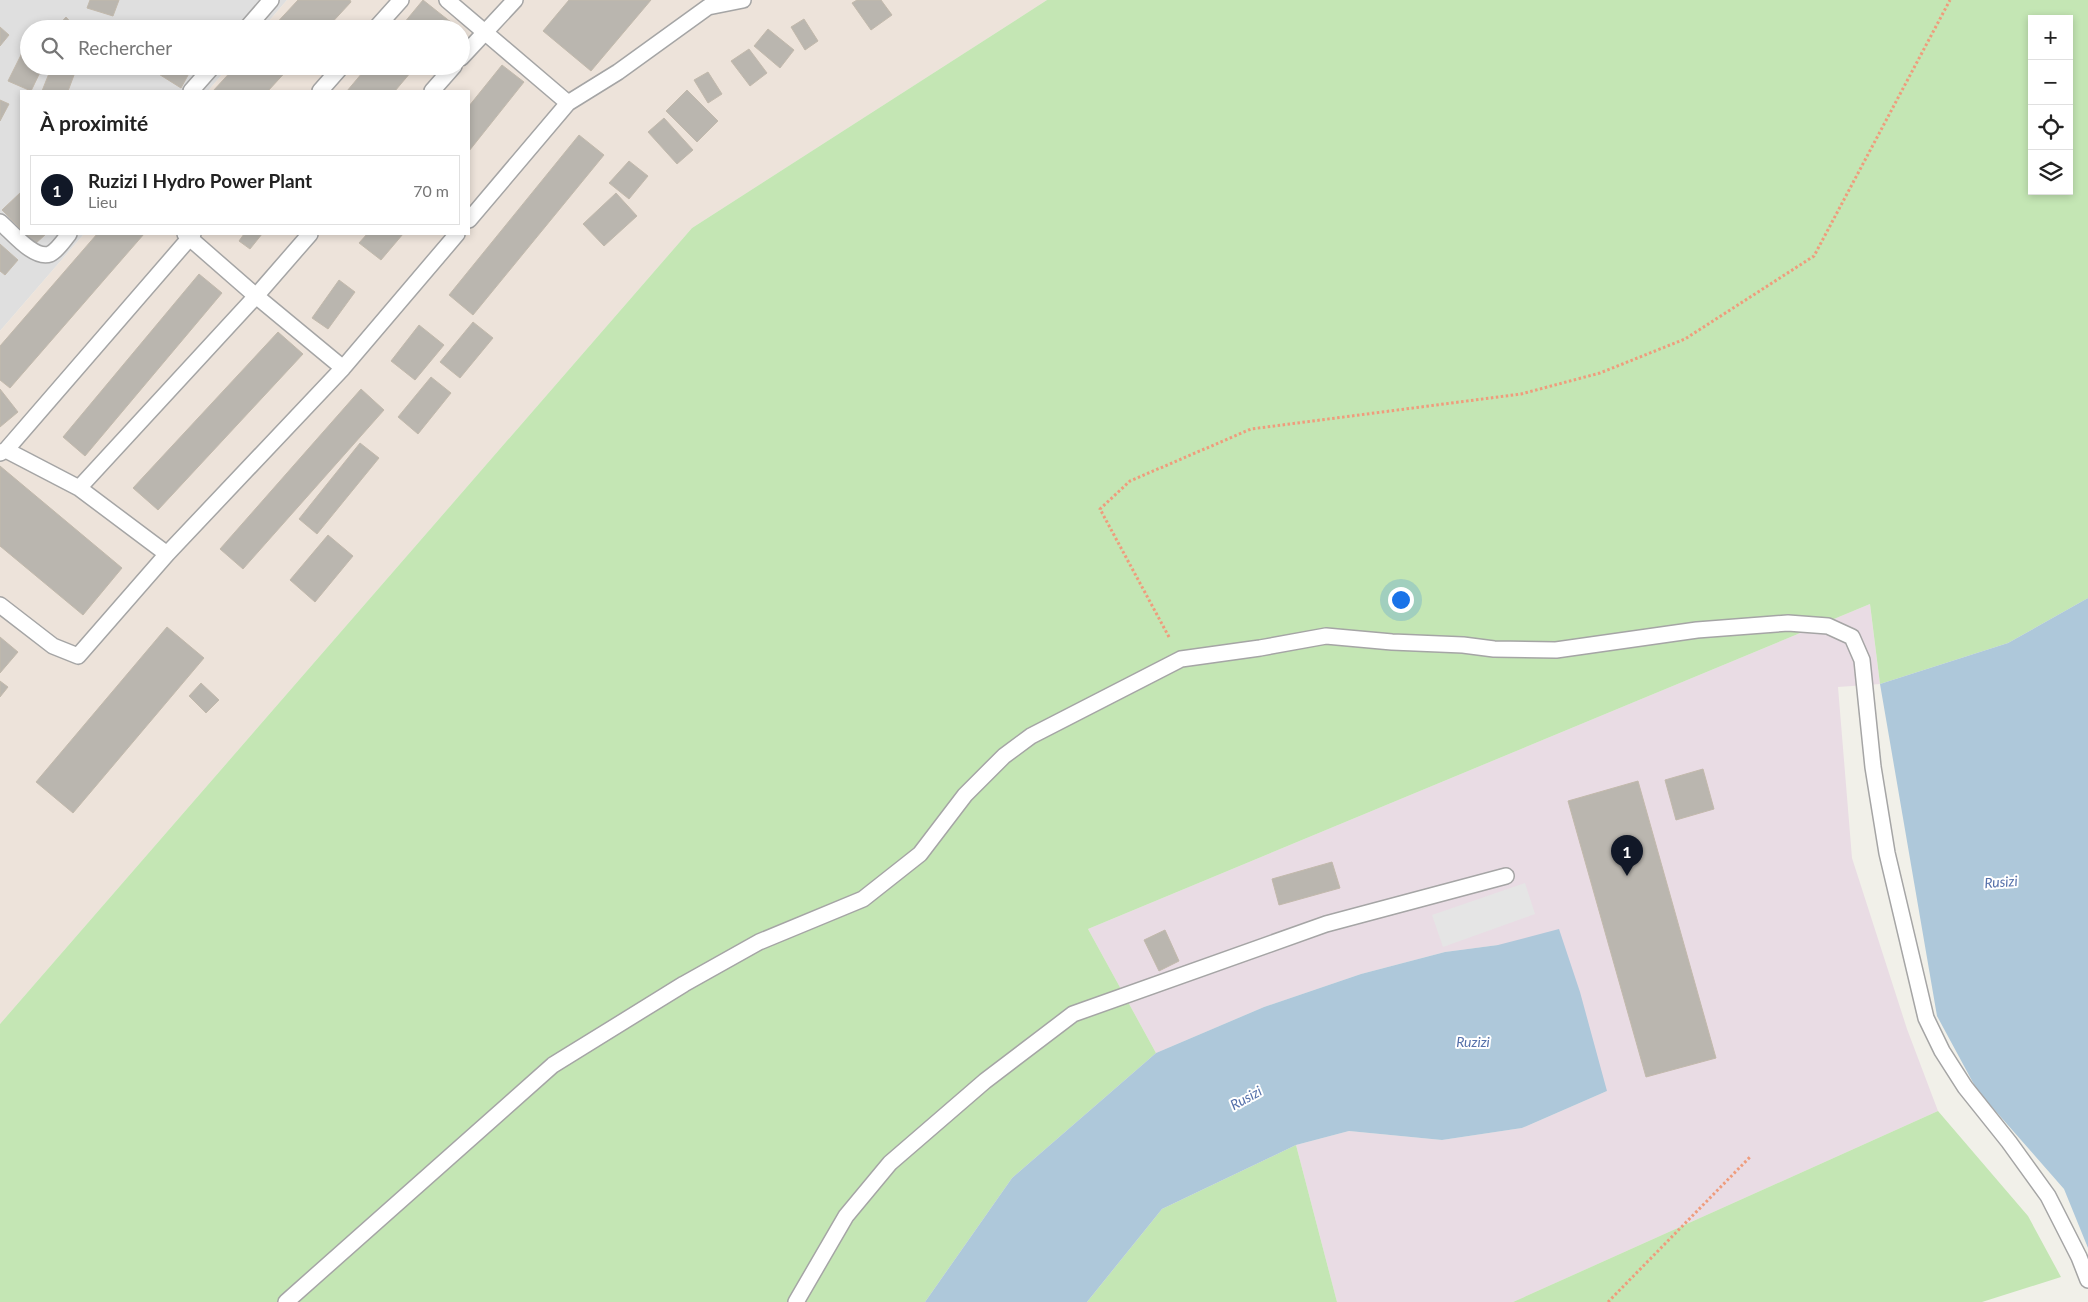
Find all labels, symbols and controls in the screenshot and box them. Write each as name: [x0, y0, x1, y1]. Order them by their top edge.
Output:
map controls: [2028, 15, 2073, 195]
button: +: [2028, 15, 2073, 60]
search box: [20, 20, 470, 75]
icon: search: [38, 34, 66, 62]
text: Rechercher: [78, 36, 172, 59]
button: −: [2028, 60, 2073, 105]
button: locate: [2028, 105, 2073, 150]
text: À proximité: [40, 110, 148, 135]
button: layers: [2028, 150, 2073, 195]
text: Ruzizi I Hydro Power Plant: [88, 169, 312, 192]
text: 1: [52, 181, 62, 200]
text: 70 m: [413, 181, 449, 200]
text: Lieu: [88, 192, 117, 211]
your location: [1388, 587, 1414, 613]
pin: 1: [1611, 835, 1643, 876]
water label: Rusizi: [1984, 872, 2019, 891]
water label: Ruzizi: [1456, 1033, 1491, 1050]
water label: Rusizi: [1227, 1082, 1265, 1113]

